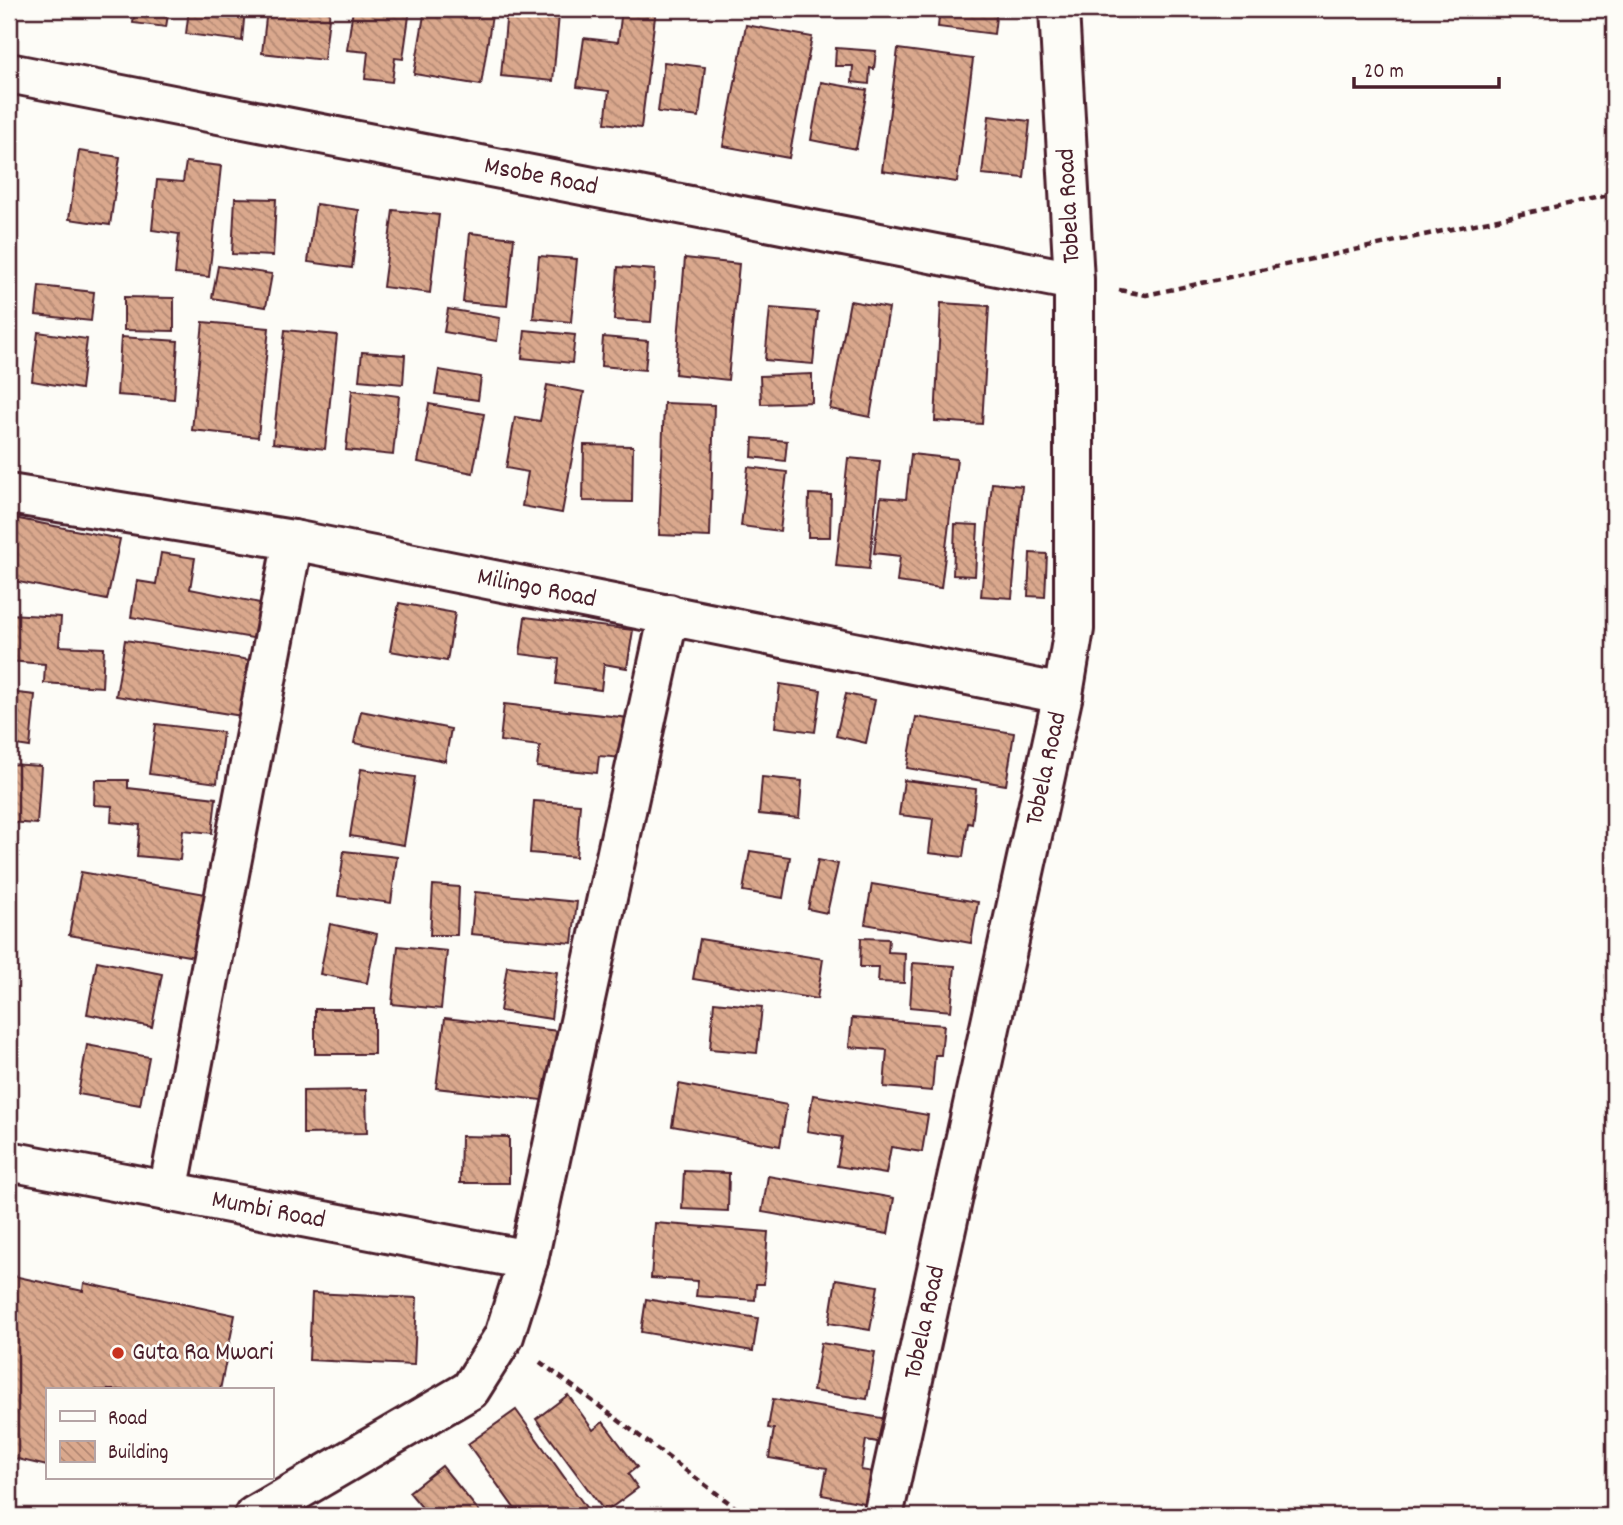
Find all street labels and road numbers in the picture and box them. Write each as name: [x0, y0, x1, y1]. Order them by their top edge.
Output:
street label: Tobela Road: [1049, 147, 1091, 265]
street label: Msobe Road: [481, 148, 601, 206]
street label: Milingo Road: [474, 559, 599, 619]
street label: Tobela Road: [1016, 708, 1077, 829]
street label: Mumbi Road: [208, 1182, 328, 1239]
street label: Tobela Road: [895, 1262, 956, 1383]

